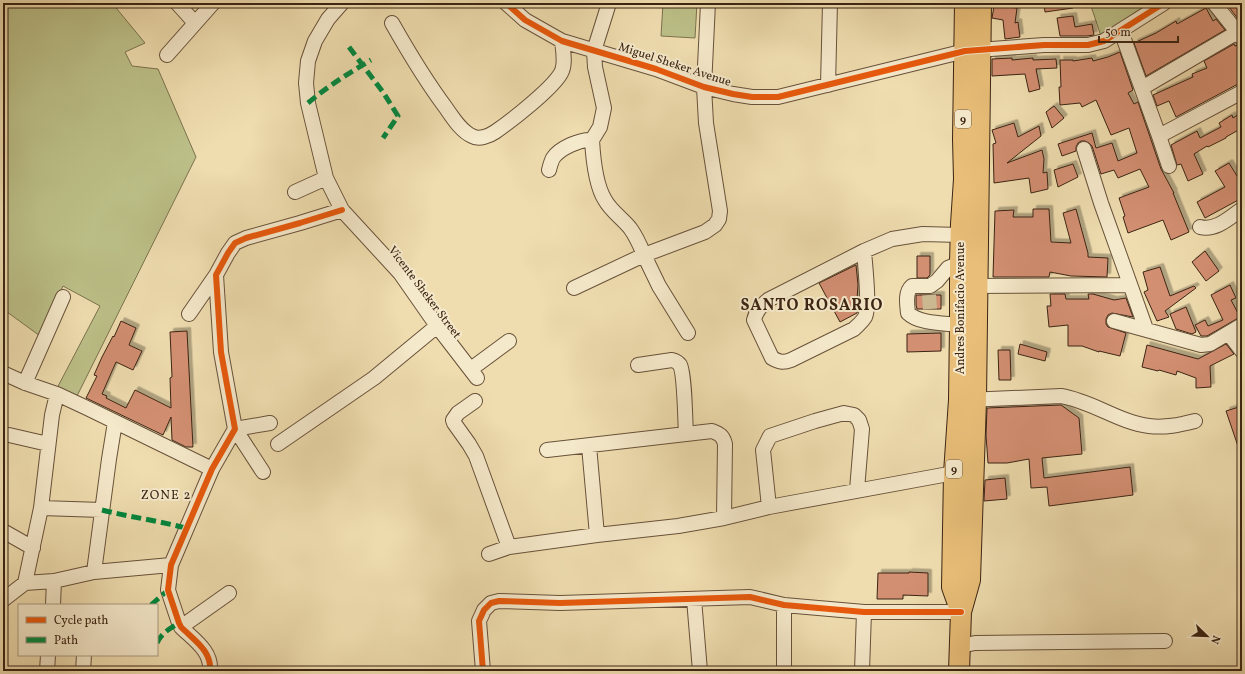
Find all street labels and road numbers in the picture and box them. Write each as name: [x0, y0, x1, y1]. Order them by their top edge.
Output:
street label: Miguel Sheker Avenue: [616, 39, 733, 91]
road number: 9: [955, 110, 971, 128]
street label: Andres Bonifacio Avenue: [953, 242, 969, 374]
street label: Vicente Sheker Street: [384, 243, 464, 342]
road number: 9: [946, 460, 962, 478]

